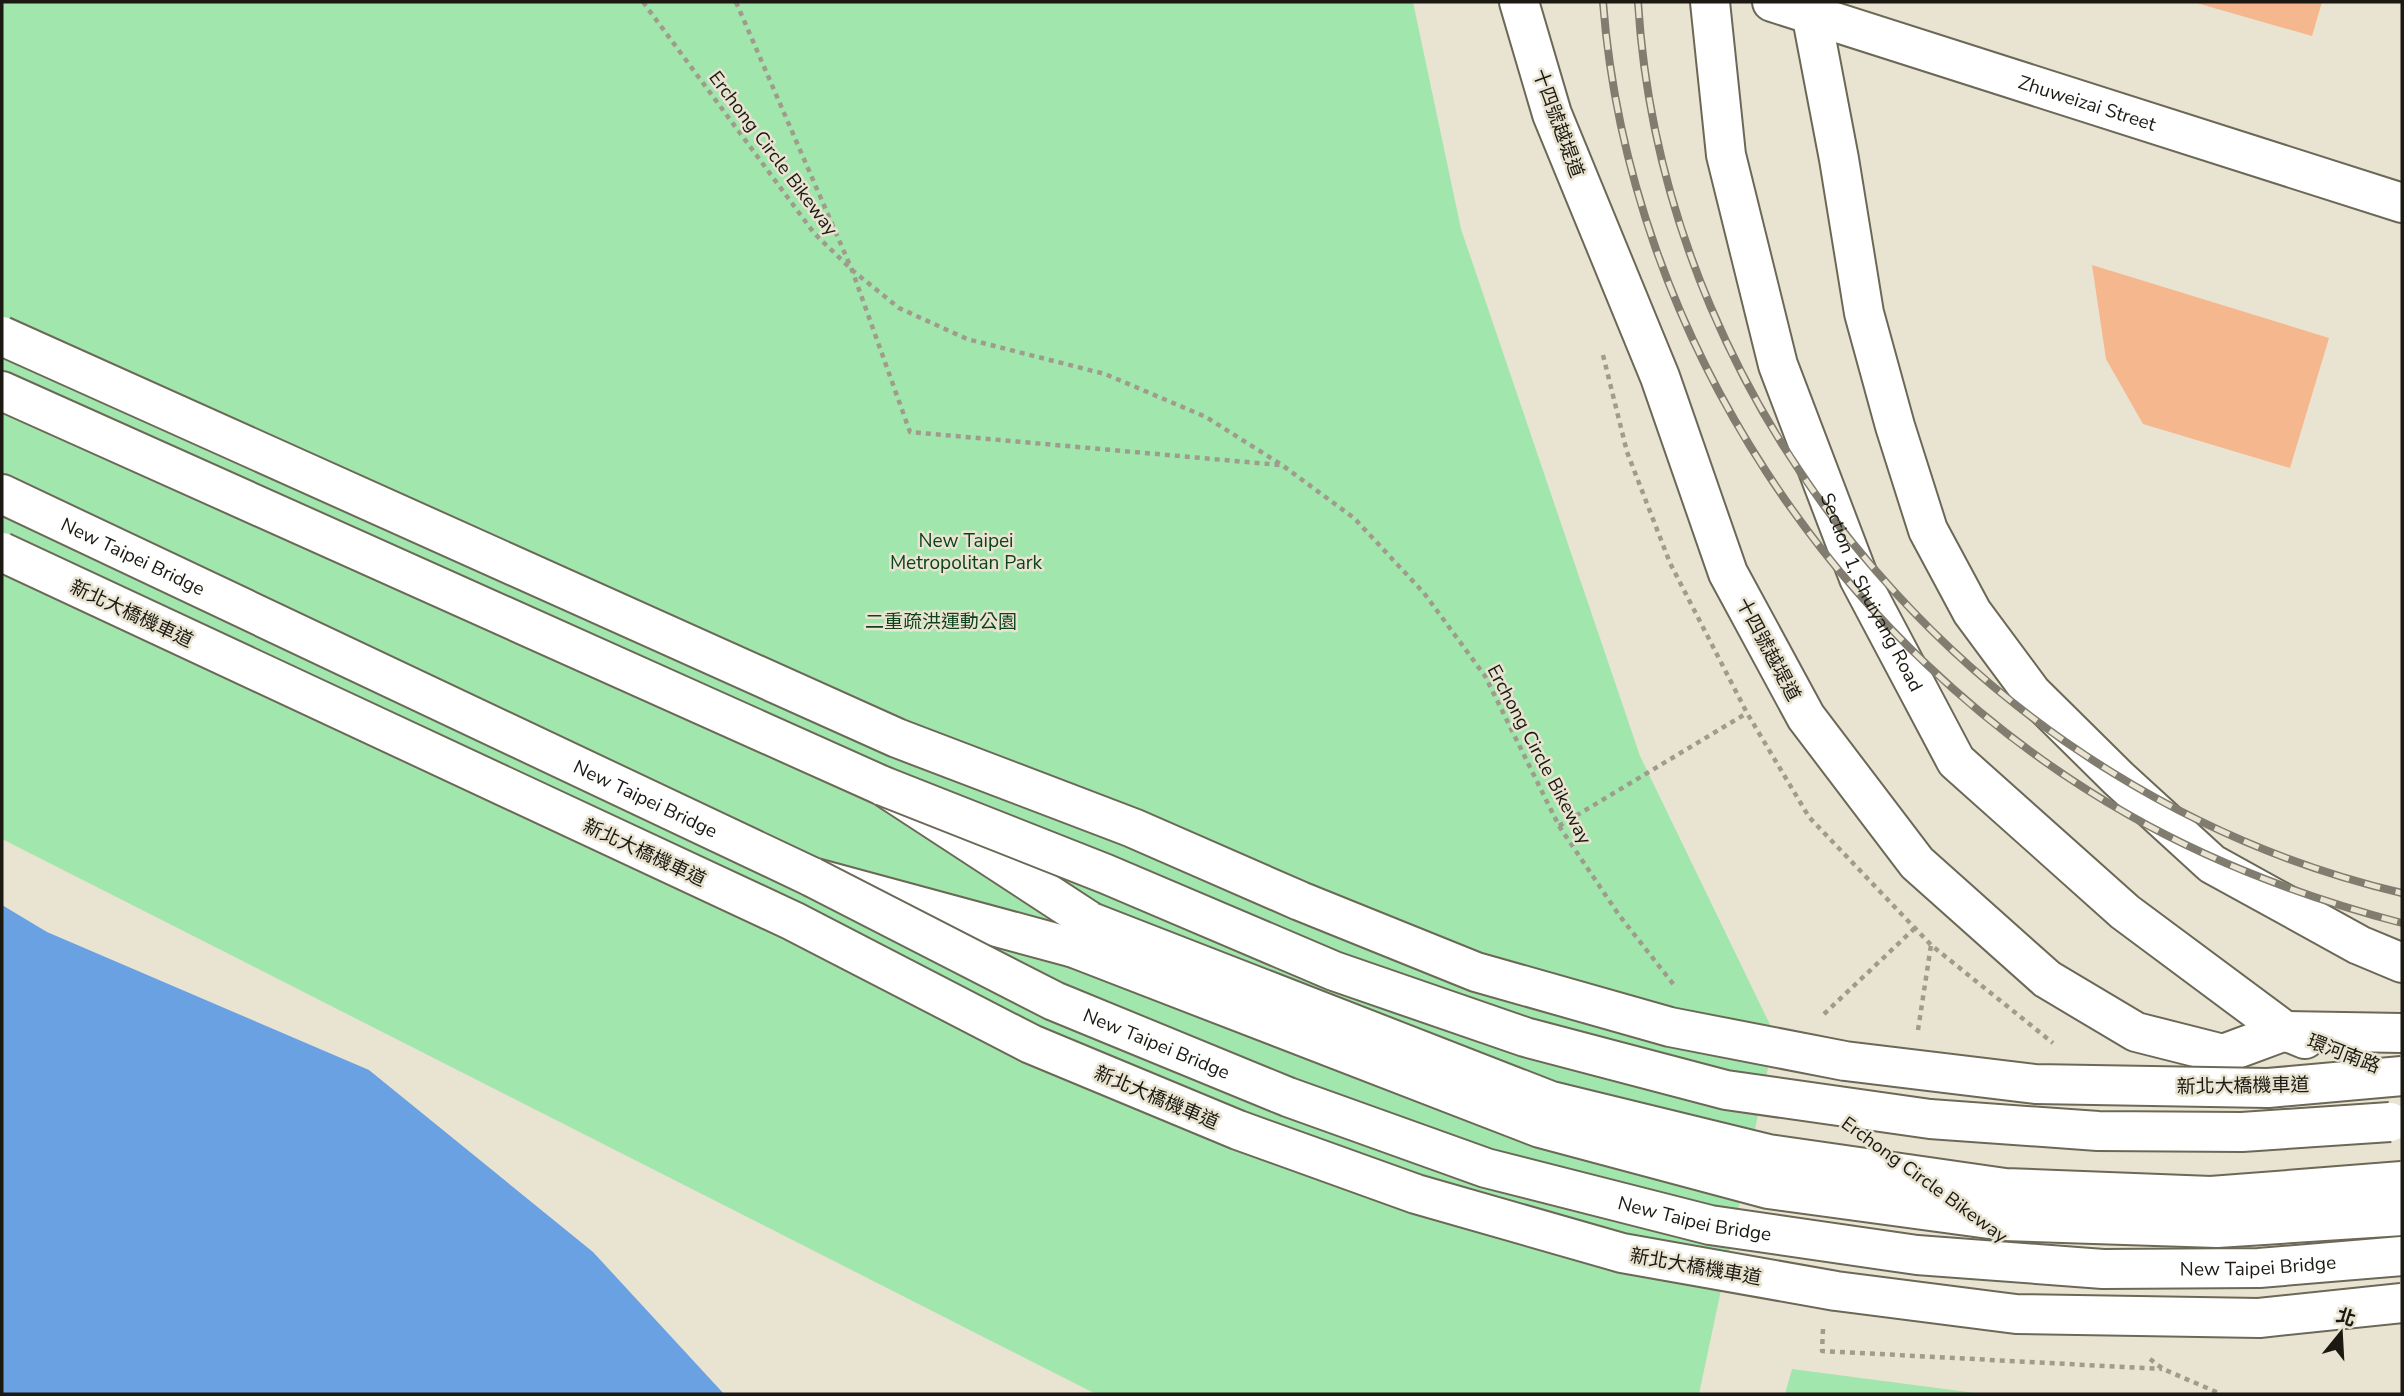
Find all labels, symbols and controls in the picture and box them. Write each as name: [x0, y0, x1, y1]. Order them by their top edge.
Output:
street label: 十四號越堤道: [1526, 65, 1590, 181]
street label: Erchong Circle Bikeway: [703, 66, 844, 241]
street label: Zhuweizai Street: [2015, 69, 2159, 138]
street label: Section 1, Shuiyang Road: [1814, 489, 1929, 696]
street label: New Taipei Bridge: [56, 512, 209, 602]
park label: New Taipei Metropolitan Park: [890, 528, 1043, 576]
street label: 新北大橋機車道: [66, 574, 197, 654]
street label: 十四號越堤道: [1730, 593, 1806, 706]
park label: 二重疏洪運動公園: [865, 609, 1017, 635]
street label: Erchong Circle Bikeway: [1481, 660, 1598, 849]
street label: New Taipei Bridge: [569, 754, 721, 844]
street label: 新北大橋機車道: [579, 813, 710, 893]
street label: New Taipei Bridge: [1079, 1002, 1234, 1086]
street label: 環河南路: [2303, 1028, 2384, 1080]
street label: 新北大橋機車道: [1090, 1060, 1223, 1136]
street label: 新北大橋機車道: [2176, 1072, 2310, 1100]
street label: Erchong Circle Bikeway: [1836, 1111, 2013, 1249]
street label: New Taipei Bridge: [1615, 1190, 1773, 1248]
street label: 新北大橋機車道: [1628, 1243, 1764, 1291]
street label: New Taipei Bridge: [2180, 1250, 2337, 1283]
north arrow: [2306, 1298, 2376, 1368]
text: 北: [2333, 1302, 2359, 1333]

